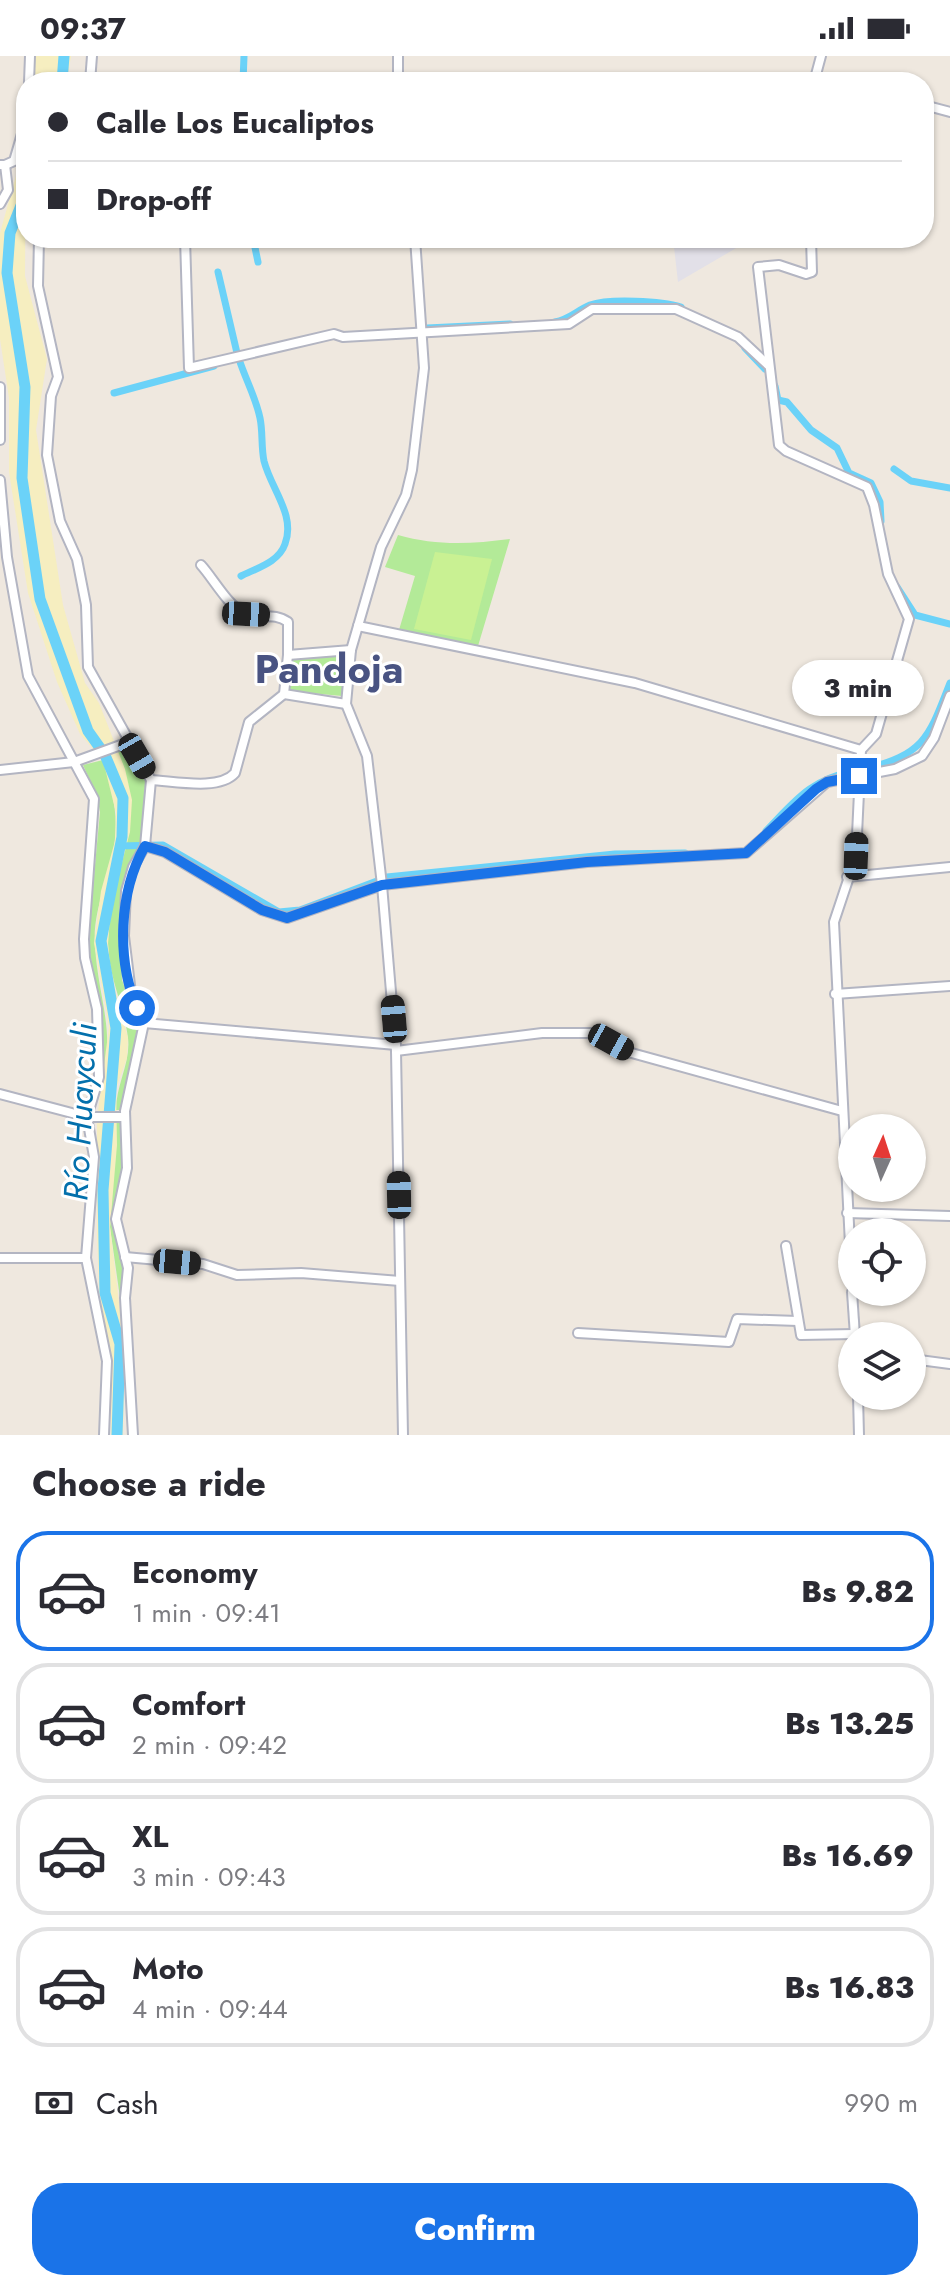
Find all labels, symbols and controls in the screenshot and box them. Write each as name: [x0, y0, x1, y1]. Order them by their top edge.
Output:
text: 09:37: [40, 7, 126, 50]
text: Calle Los Eucaliptos: [96, 101, 374, 144]
text: Drop-off: [96, 178, 211, 221]
car: [221, 601, 271, 627]
district label: Pandoja: [255, 640, 404, 698]
callout: 3 min: [793, 660, 925, 716]
text: 3 min: [824, 669, 892, 707]
car: [115, 729, 159, 783]
route end: [841, 758, 877, 794]
car: [843, 832, 869, 880]
route start: [119, 990, 155, 1026]
car: [380, 994, 408, 1044]
water label: Río Huayculi: [51, 1020, 110, 1202]
car: [584, 1020, 638, 1064]
north arrow: [838, 1114, 926, 1202]
map controls: [838, 1114, 926, 1410]
car: [387, 1171, 411, 1219]
button: locate: [838, 1218, 926, 1306]
car: [152, 1248, 202, 1276]
button: layers: [838, 1322, 926, 1410]
text: Choose a ride: [32, 1457, 266, 1509]
text: Economy: [132, 1551, 258, 1594]
icon: car: [36, 1555, 108, 1627]
text: Bs 9.82: [801, 1570, 914, 1613]
text: 1 min · 09:41: [132, 1594, 281, 1632]
text: Comfort: [132, 1683, 245, 1726]
icon: car: [36, 1687, 108, 1759]
text: Bs 13.25: [785, 1702, 914, 1745]
text: 2 min · 09:42: [132, 1726, 287, 1764]
text: XL: [132, 1815, 168, 1858]
icon: car: [36, 1819, 108, 1891]
text: Bs 16.69: [782, 1834, 914, 1877]
text: 3 min · 09:43: [132, 1858, 286, 1896]
text: Moto: [132, 1947, 204, 1990]
icon: car: [36, 1951, 108, 2023]
text: Bs 16.83: [785, 1966, 914, 2009]
text: 4 min · 09:44: [132, 1990, 288, 2028]
icon: cash: [32, 2081, 76, 2125]
text: Cash: [96, 2082, 159, 2125]
text: 990 m: [844, 2084, 918, 2122]
button: Confirm: [32, 2183, 918, 2275]

